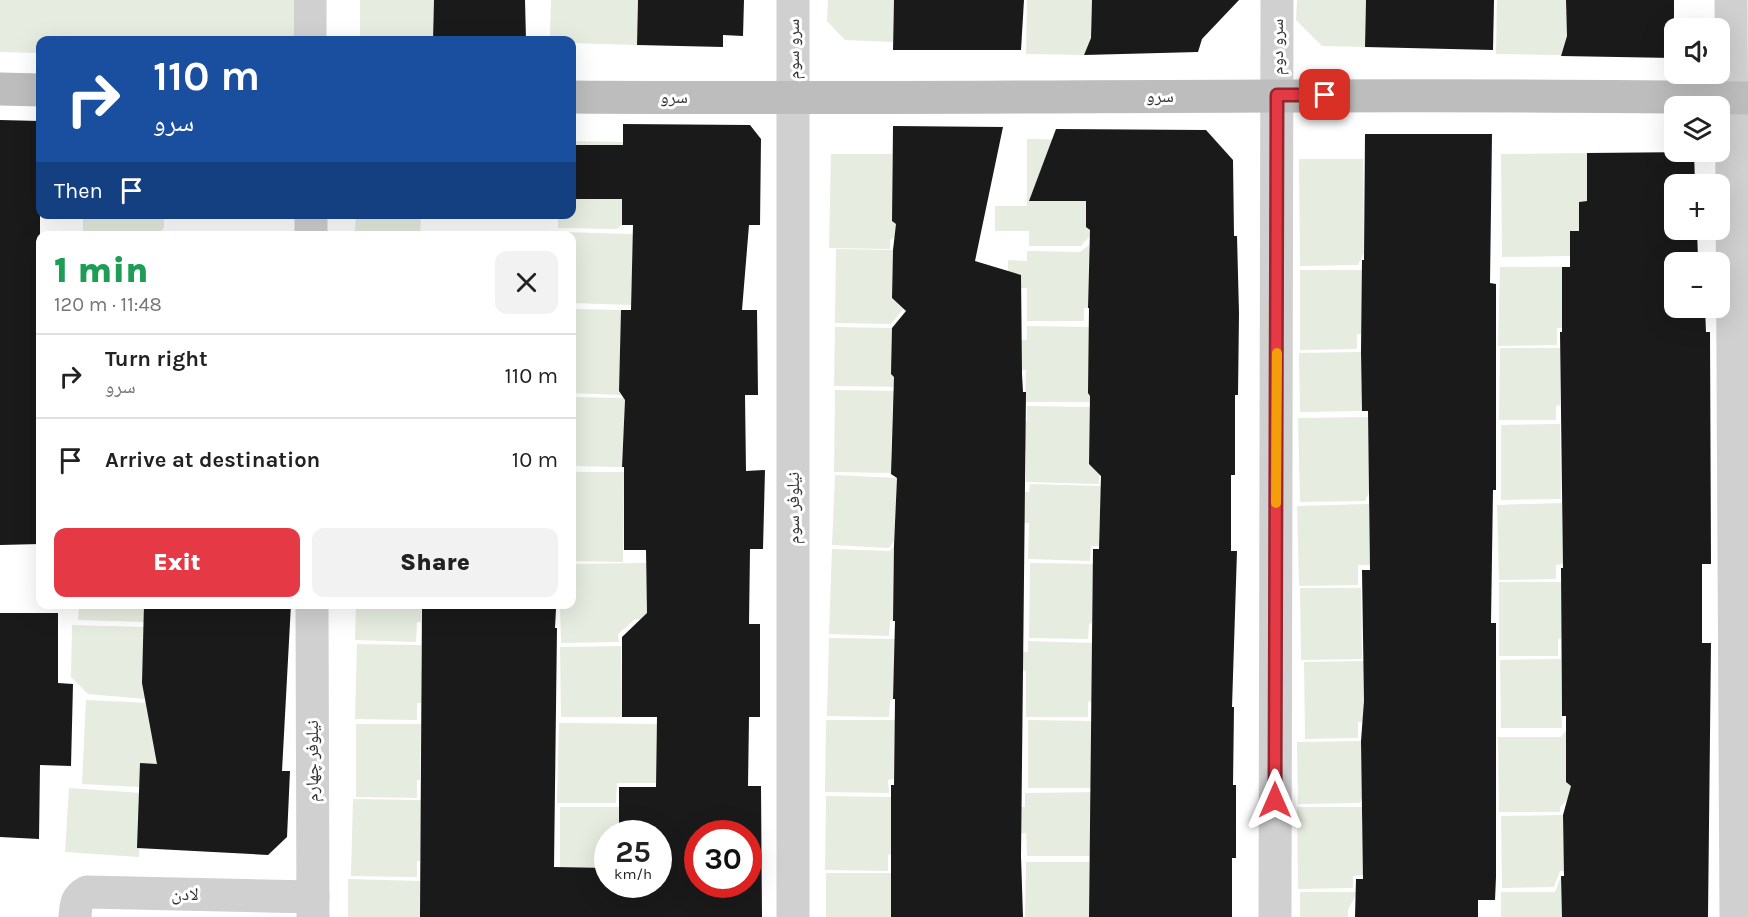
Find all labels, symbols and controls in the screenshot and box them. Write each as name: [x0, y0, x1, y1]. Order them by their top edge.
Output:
map controls: [1664, 18, 1730, 318]
button: sound: [1664, 18, 1730, 84]
street label: سرو سوم: [782, 19, 805, 79]
street label: سرو دوم: [1266, 19, 1289, 75]
text: 110 m: [153, 51, 260, 101]
icon: right: [54, 60, 132, 138]
pin: [1299, 69, 1350, 120]
icon: arrive: [1308, 78, 1341, 111]
street label: سرو: [1146, 85, 1174, 107]
street label: سرو: [660, 86, 688, 108]
button: layers: [1664, 96, 1730, 162]
text: سرو: [153, 106, 194, 138]
icon: arrive: [115, 174, 148, 207]
button: +: [1664, 174, 1730, 240]
text: Then: [54, 178, 103, 204]
text: 1 min: [54, 249, 148, 291]
button: close: [495, 251, 558, 314]
button: −: [1664, 252, 1730, 318]
text: 120 m · 11:48: [54, 293, 162, 316]
text: Turn right: [105, 346, 208, 372]
icon: right: [54, 360, 87, 393]
text: 110 m: [505, 363, 558, 389]
text: سرو: [105, 375, 136, 398]
icon: arrive: [54, 444, 87, 477]
text: Arrive at destination: [105, 447, 320, 473]
text: 10 m: [512, 447, 558, 473]
street label: نیلوفر سوم: [782, 472, 805, 544]
button: Exit: [54, 528, 300, 597]
button: Share: [312, 528, 558, 597]
street label: نیلوفر چهارم: [301, 720, 324, 802]
position arrow: [1243, 768, 1307, 832]
speed limit sign: 30: [684, 820, 762, 898]
text: 25: [615, 834, 651, 870]
text: km/h: [614, 865, 652, 883]
street label: لادن: [171, 883, 199, 905]

